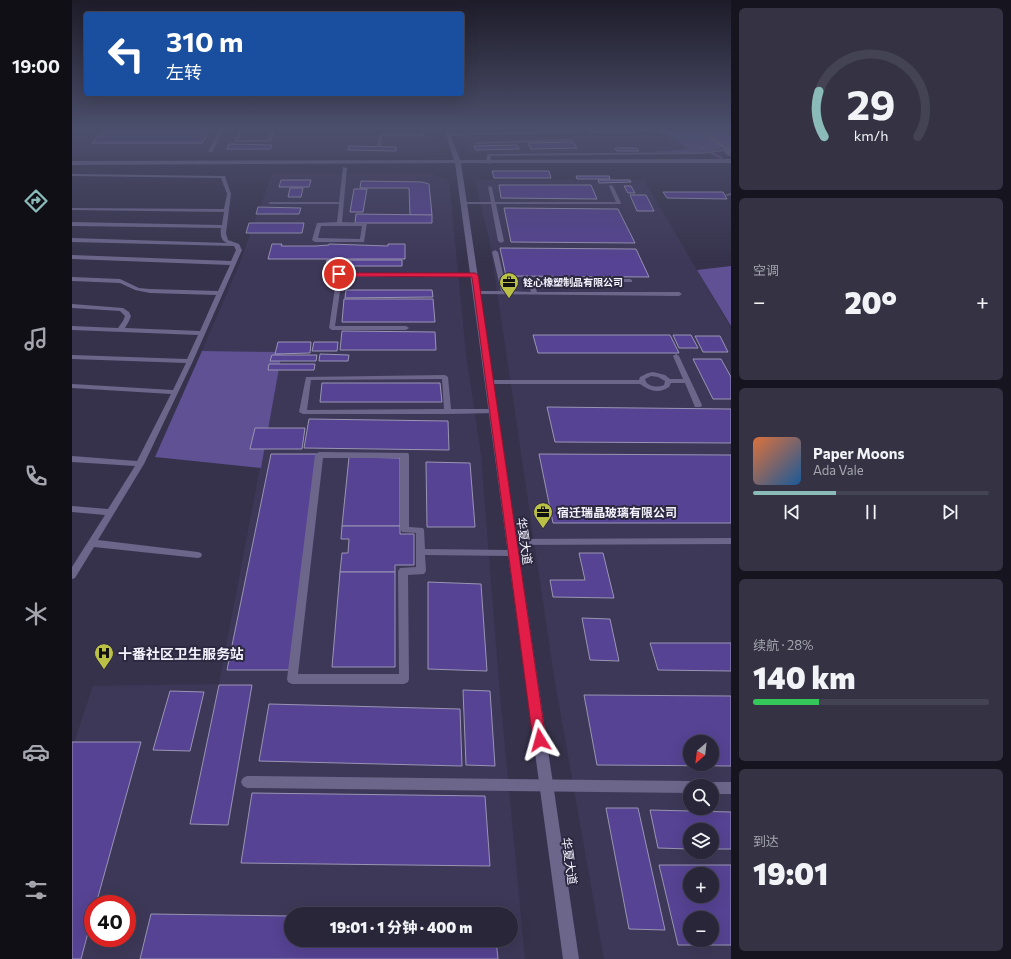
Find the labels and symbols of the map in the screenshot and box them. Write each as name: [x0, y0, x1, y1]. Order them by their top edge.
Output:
pin: [322, 257, 356, 291]
office icon: 铨心橡塑制品有限公司: [498, 271, 520, 299]
place label: 铨心橡塑制品有限公司: [523, 276, 623, 288]
office icon: 宿迁瑞晶玻璃有限公司: [532, 501, 554, 529]
place label: 宿迁瑞晶玻璃有限公司: [557, 505, 677, 519]
street label: 华夏大道: [515, 516, 535, 566]
hospital icon: 十番社区卫生服务站: [93, 642, 115, 670]
place label: 十番社区卫生服务站: [118, 645, 244, 662]
position arrow: [519, 719, 561, 761]
north arrow: [683, 735, 719, 771]
street label: 华夏大道: [560, 836, 580, 886]
speed limit sign: 40: [84, 895, 136, 947]

